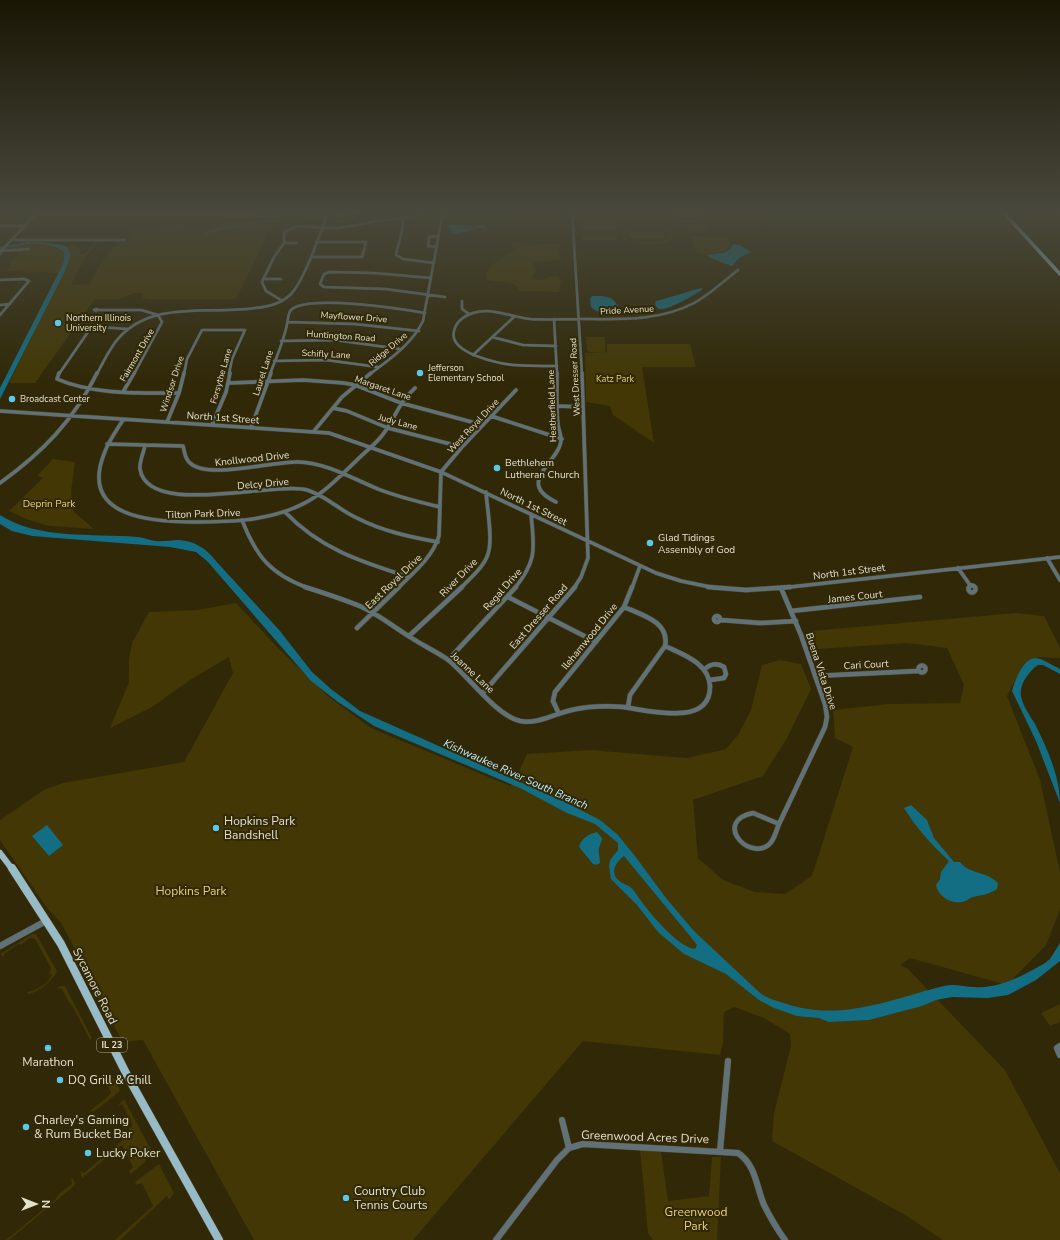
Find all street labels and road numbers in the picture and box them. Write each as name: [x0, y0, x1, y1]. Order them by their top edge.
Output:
street label: Pride Avenue: [600, 303, 654, 317]
street label: Mayflower Drive: [320, 309, 388, 325]
street label: Fairmont Drive: [117, 326, 157, 384]
street label: Huntington Road: [306, 328, 376, 344]
street label: Ridge Drive: [366, 329, 410, 369]
street label: West Dresser Road: [567, 338, 583, 416]
street label: Forsythe Lane: [207, 347, 235, 405]
street label: Schifly Lane: [301, 347, 351, 361]
street label: Laurel Lane: [250, 349, 276, 397]
street label: Windsor Drive: [157, 354, 187, 414]
street label: Heatherfield Lane: [545, 369, 559, 442]
street label: Margaret Lane: [353, 373, 413, 403]
street label: West Royal Drive: [445, 396, 502, 456]
street label: North 1st Street: [186, 408, 260, 428]
street label: Judy Lane: [376, 411, 419, 433]
street label: Knollwood Drive: [214, 448, 290, 470]
street label: Delcy Drive: [237, 475, 289, 493]
street label: North 1st Street: [498, 485, 570, 529]
street label: Tilton Park Drive: [165, 506, 241, 522]
street label: East Royal Drive: [362, 551, 425, 612]
street label: River Drive: [437, 555, 481, 600]
street label: North 1st Street: [812, 561, 887, 583]
street label: Regal Drive: [480, 565, 525, 614]
street label: East Dresser Road: [506, 581, 571, 652]
street label: James Court: [826, 587, 884, 607]
street label: Ilehamwood Drive: [559, 600, 621, 673]
street label: Buena Vista Drive: [802, 631, 840, 712]
street label: Joanne Lane: [447, 648, 497, 697]
street label: Cari Court: [843, 657, 889, 673]
street label: Sycamore Road: [69, 945, 121, 1027]
road number: IL 23: [97, 1038, 127, 1052]
street label: Greenwood Acres Drive: [581, 1127, 709, 1147]

